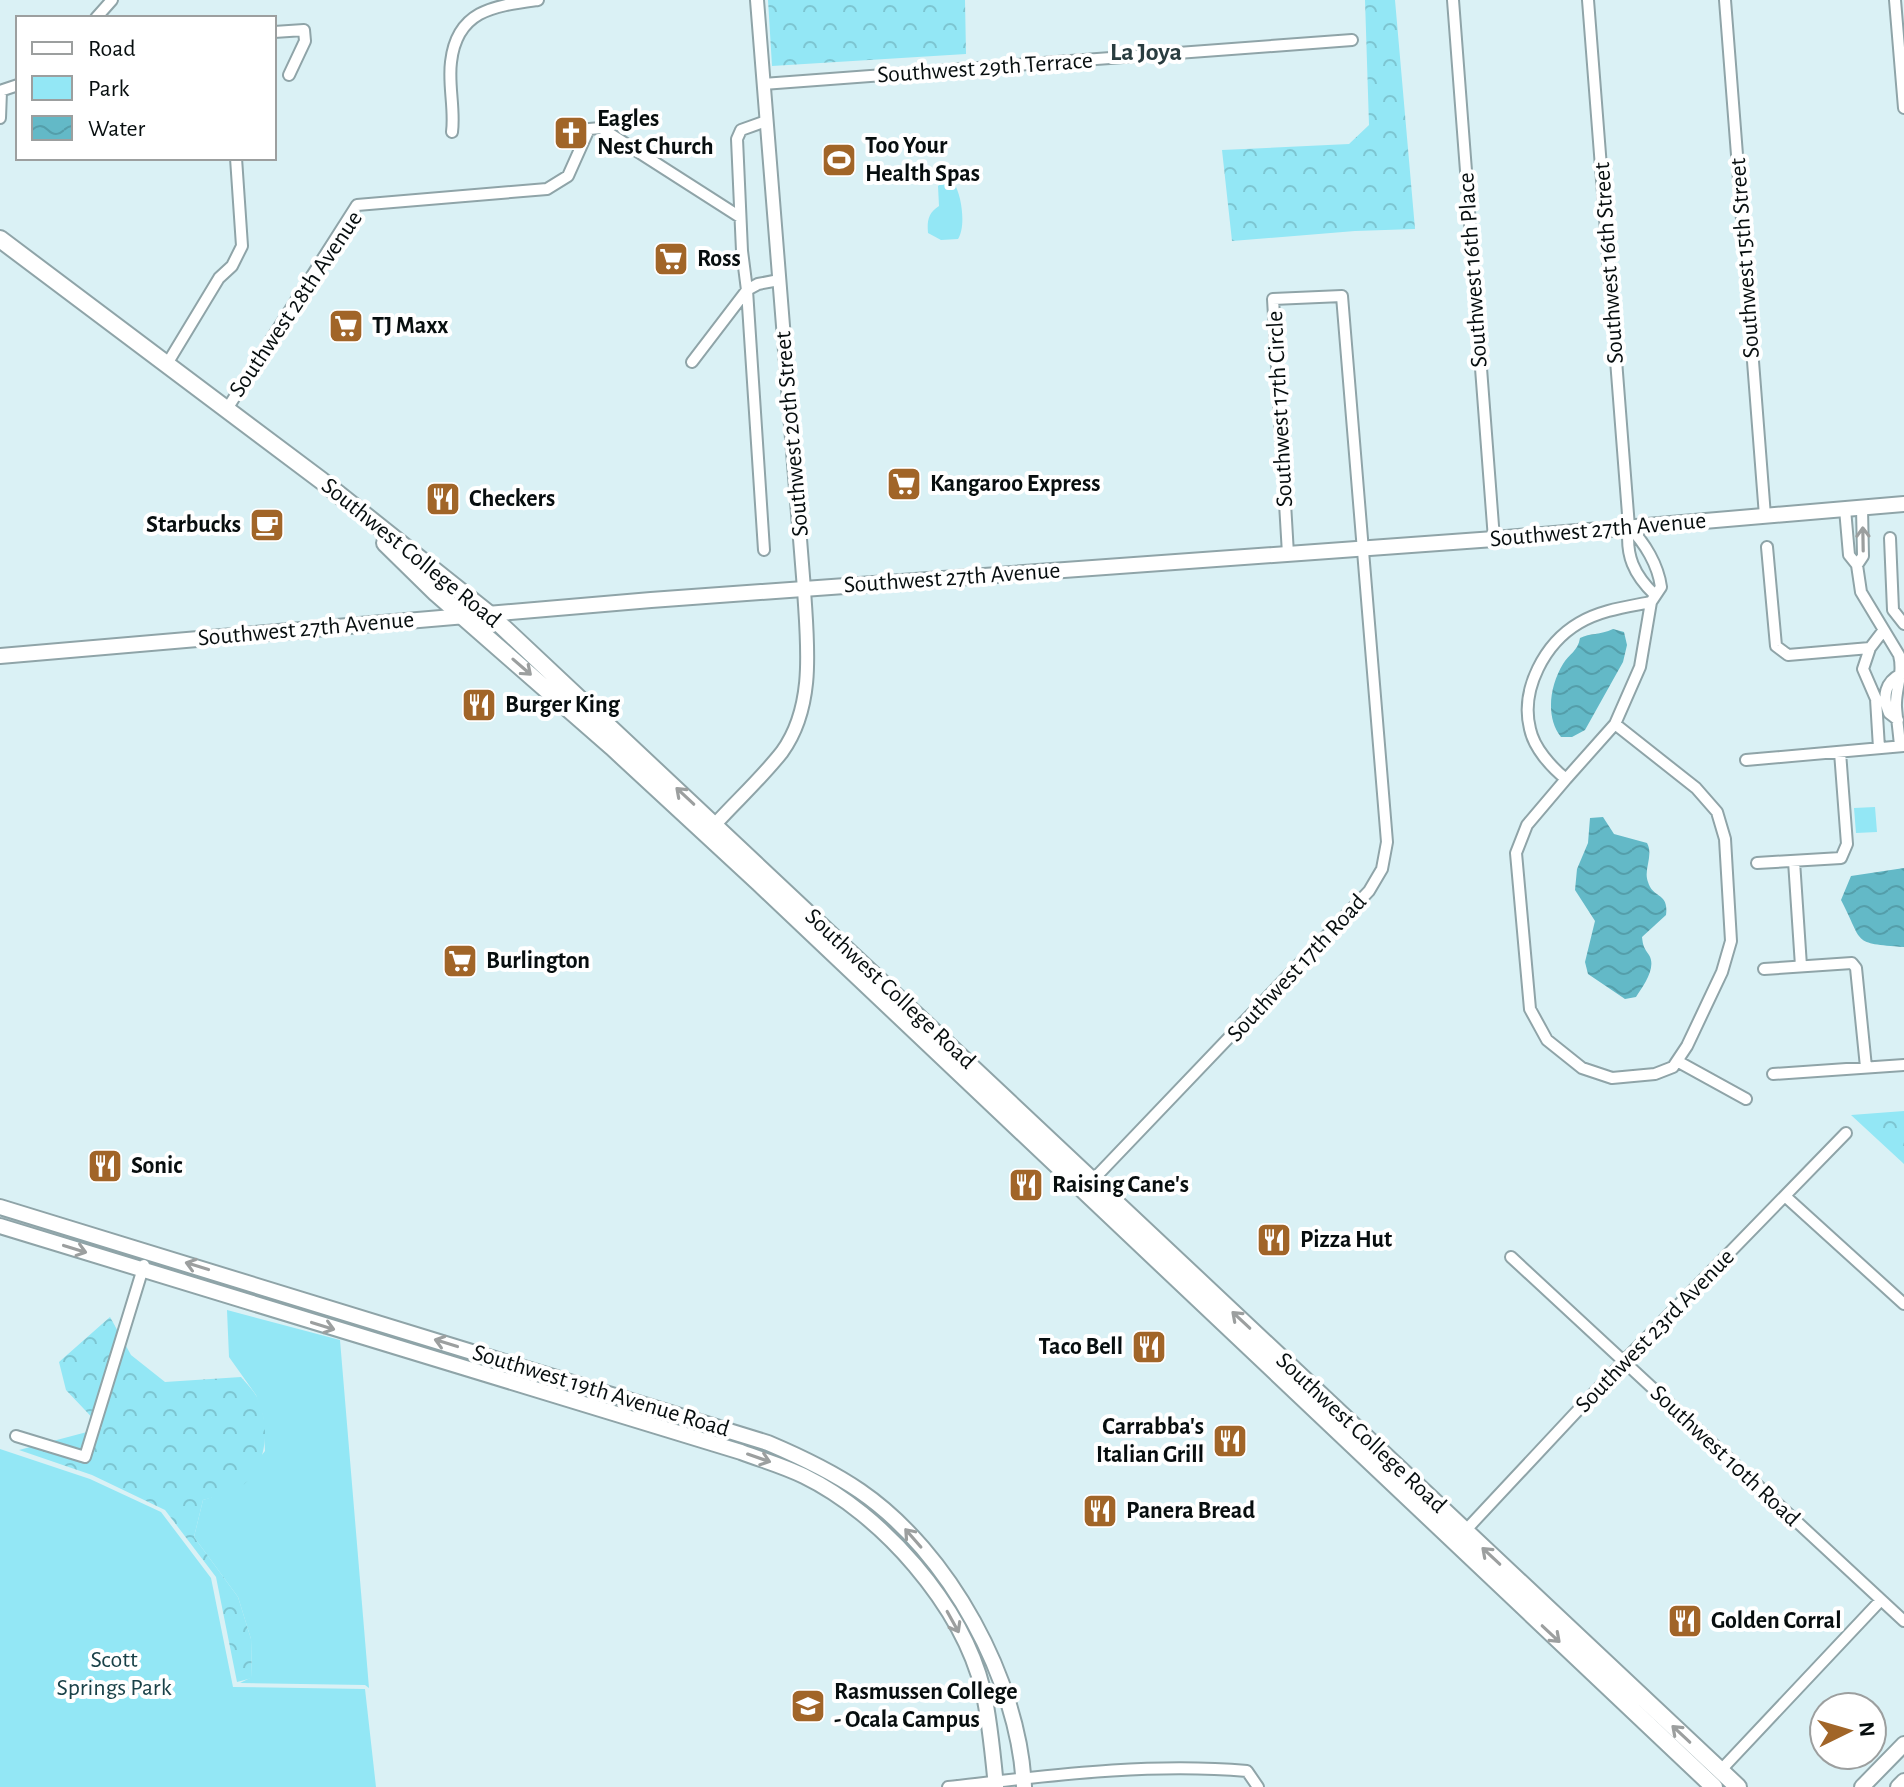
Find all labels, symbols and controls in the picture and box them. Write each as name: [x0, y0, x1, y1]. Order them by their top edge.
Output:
legend: [16, 16, 276, 160]
text: Road: [88, 37, 136, 61]
district label: La Joya: [1110, 39, 1182, 65]
street label: Southwest 29th Terrace: [876, 48, 1094, 88]
text: Park: [88, 77, 129, 101]
place label: Eagles Nest Church: [597, 107, 713, 159]
church icon: Eagles Nest Church: [552, 114, 590, 152]
text: Water: [88, 117, 146, 141]
place label: Too Your Health Spas: [865, 134, 980, 186]
sports icon: Too Your Health Spas: [820, 141, 858, 179]
street label: Southwest 15th Street: [1726, 157, 1764, 359]
street label: Southwest 16th Street: [1590, 161, 1628, 365]
street label: Southwest 16th Place: [1454, 172, 1492, 368]
street label: Southwest 28th Avenue: [225, 207, 367, 401]
supermarket icon: Ross: [652, 240, 690, 278]
place label: Ross: [697, 247, 741, 271]
supermarket icon: TJ Maxx: [327, 307, 365, 345]
street label: Southwest 17th Circle: [1263, 310, 1297, 508]
place label: TJ Maxx: [372, 314, 448, 338]
street label: Southwest 20th Street: [771, 330, 813, 538]
supermarket icon: Kangaroo Express: [885, 465, 923, 503]
place label: Kangaroo Express: [930, 472, 1100, 496]
street label: Southwest College Road: [317, 474, 505, 632]
restaurant icon: Checkers: [424, 480, 462, 518]
place label: Checkers: [469, 487, 555, 511]
cafe icon: Starbucks: [248, 506, 286, 544]
street label: Southwest 27th Avenue: [1489, 509, 1707, 551]
place label: Starbucks: [146, 513, 241, 537]
one-way arrow: [1855, 526, 1870, 553]
street label: Southwest 27th Avenue: [843, 558, 1061, 598]
street label: Southwest 27th Avenue: [197, 608, 415, 650]
one-way arrow: [511, 658, 531, 676]
restaurant icon: Burger King: [460, 686, 498, 724]
place label: Burger King: [505, 693, 621, 717]
one-way arrow: [676, 787, 695, 806]
street label: Southwest 17th Road: [1223, 890, 1371, 1046]
street label: Southwest College Road: [800, 904, 980, 1074]
supermarket icon: Burlington: [441, 942, 479, 980]
place label: Burlington: [486, 949, 590, 973]
restaurant icon: Sonic: [86, 1147, 124, 1185]
place label: Sonic: [131, 1154, 182, 1178]
restaurant icon: Raising Cane's: [1007, 1166, 1045, 1204]
place label: Raising Cane's: [1052, 1173, 1189, 1197]
restaurant icon: Pizza Hut: [1255, 1221, 1293, 1259]
place label: Pizza Hut: [1300, 1228, 1392, 1252]
one-way arrow: [62, 1242, 87, 1257]
street label: Southwest 23rd Avenue: [1571, 1245, 1739, 1417]
one-way arrow: [185, 1258, 210, 1273]
one-way arrow: [1231, 1310, 1251, 1329]
one-way arrow: [309, 1319, 335, 1334]
restaurant icon: Taco Bell: [1130, 1328, 1168, 1366]
one-way arrow: [433, 1335, 459, 1350]
place label: Taco Bell: [1039, 1335, 1123, 1359]
street label: Southwest 19th Avenue Road: [470, 1340, 732, 1442]
street label: Southwest College Road: [1271, 1348, 1451, 1518]
street label: Southwest 10th Road: [1646, 1381, 1804, 1531]
place label: Carrabba's Italian Grill: [1096, 1415, 1204, 1467]
restaurant icon: Carrabba's Italian Grill: [1211, 1422, 1249, 1460]
one-way arrow: [746, 1452, 771, 1467]
restaurant icon: Panera Bread: [1081, 1492, 1119, 1530]
place label: Panera Bread: [1126, 1499, 1255, 1523]
one-way arrow: [904, 1528, 922, 1548]
one-way arrow: [1482, 1547, 1502, 1565]
restaurant icon: Golden Corral: [1666, 1602, 1704, 1640]
place label: Golden Corral: [1711, 1609, 1841, 1633]
one-way arrow: [945, 1610, 961, 1633]
one-way arrow: [1540, 1625, 1560, 1643]
park label: Scott Springs Park: [56, 1648, 172, 1700]
place label: Rasmussen College - Ocala Campus: [834, 1680, 1017, 1732]
school or university icon: Rasmussen College - Ocala Campus: [789, 1687, 827, 1725]
north arrow: [1808, 1691, 1888, 1771]
text: N: [1855, 1721, 1879, 1738]
one-way arrow: [1671, 1724, 1691, 1743]

